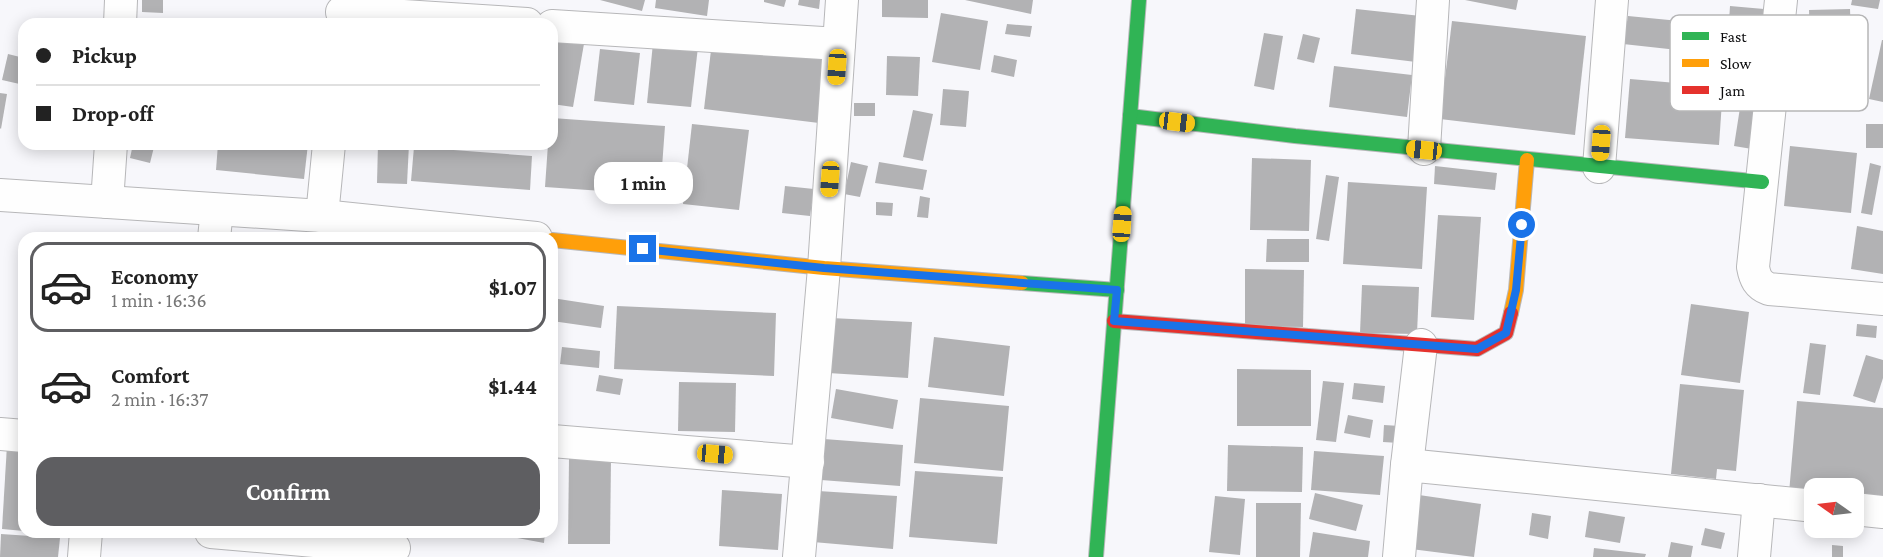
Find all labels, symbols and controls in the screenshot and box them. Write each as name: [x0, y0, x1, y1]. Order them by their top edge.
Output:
legend: [1670, 15, 1868, 111]
text: Fast: [1720, 28, 1747, 45]
text: Pickup: [72, 43, 137, 68]
car: [827, 48, 847, 86]
text: Slow: [1720, 55, 1752, 72]
text: Jam: [1718, 82, 1745, 100]
text: Drop-off: [72, 101, 154, 126]
car: [1158, 111, 1196, 133]
car: [1591, 124, 1611, 162]
car: [1405, 139, 1443, 161]
car: [820, 160, 840, 198]
callout: 1 min: [594, 162, 692, 204]
text: 1 min: [621, 172, 666, 194]
car: [1112, 205, 1132, 243]
route start: [1508, 211, 1535, 238]
route end: [629, 235, 656, 262]
icon: car: [39, 260, 93, 314]
text: Economy: [111, 264, 198, 289]
text: $1.07: [489, 275, 537, 300]
text: 1 min · 16:36: [111, 289, 207, 311]
icon: car: [39, 359, 93, 413]
text: Comfort: [111, 363, 189, 388]
text: $1.44: [488, 374, 537, 399]
text: 2 min · 16:37: [111, 388, 209, 410]
car: [696, 443, 734, 465]
button: Confirm: [36, 457, 540, 526]
north arrow: [1804, 478, 1864, 538]
map controls: [1804, 478, 1864, 538]

